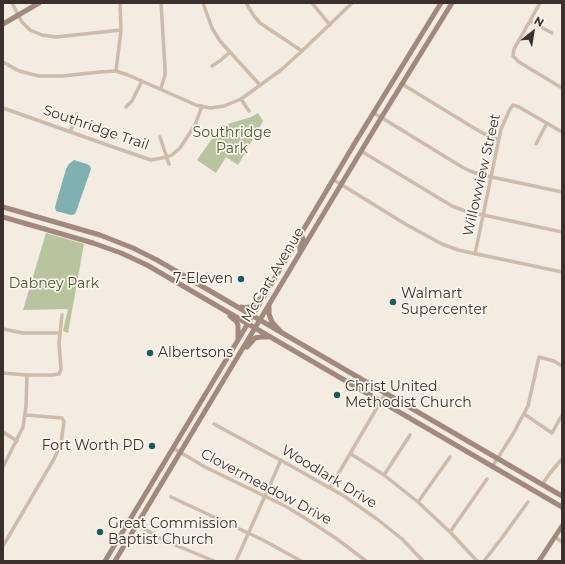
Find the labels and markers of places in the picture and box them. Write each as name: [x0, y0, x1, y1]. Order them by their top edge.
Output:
place label: 7-Eleven: [173, 271, 233, 287]
marker: 7-Eleven: [236, 274, 246, 284]
place label: Walmart Supercenter: [401, 286, 488, 318]
marker: Walmart Supercenter: [388, 297, 398, 307]
place label: Albertsons: [158, 345, 233, 361]
marker: Albertsons: [145, 348, 155, 358]
place label: Christ United Methodist Church: [345, 379, 472, 412]
marker: Christ United Methodist Church: [332, 390, 342, 400]
place label: Fort Worth PD: [42, 438, 144, 454]
marker: Fort Worth PD: [147, 441, 157, 451]
place label: Great Commission Baptist Church: [108, 516, 238, 548]
marker: Great Commission Baptist Church: [95, 527, 105, 537]

